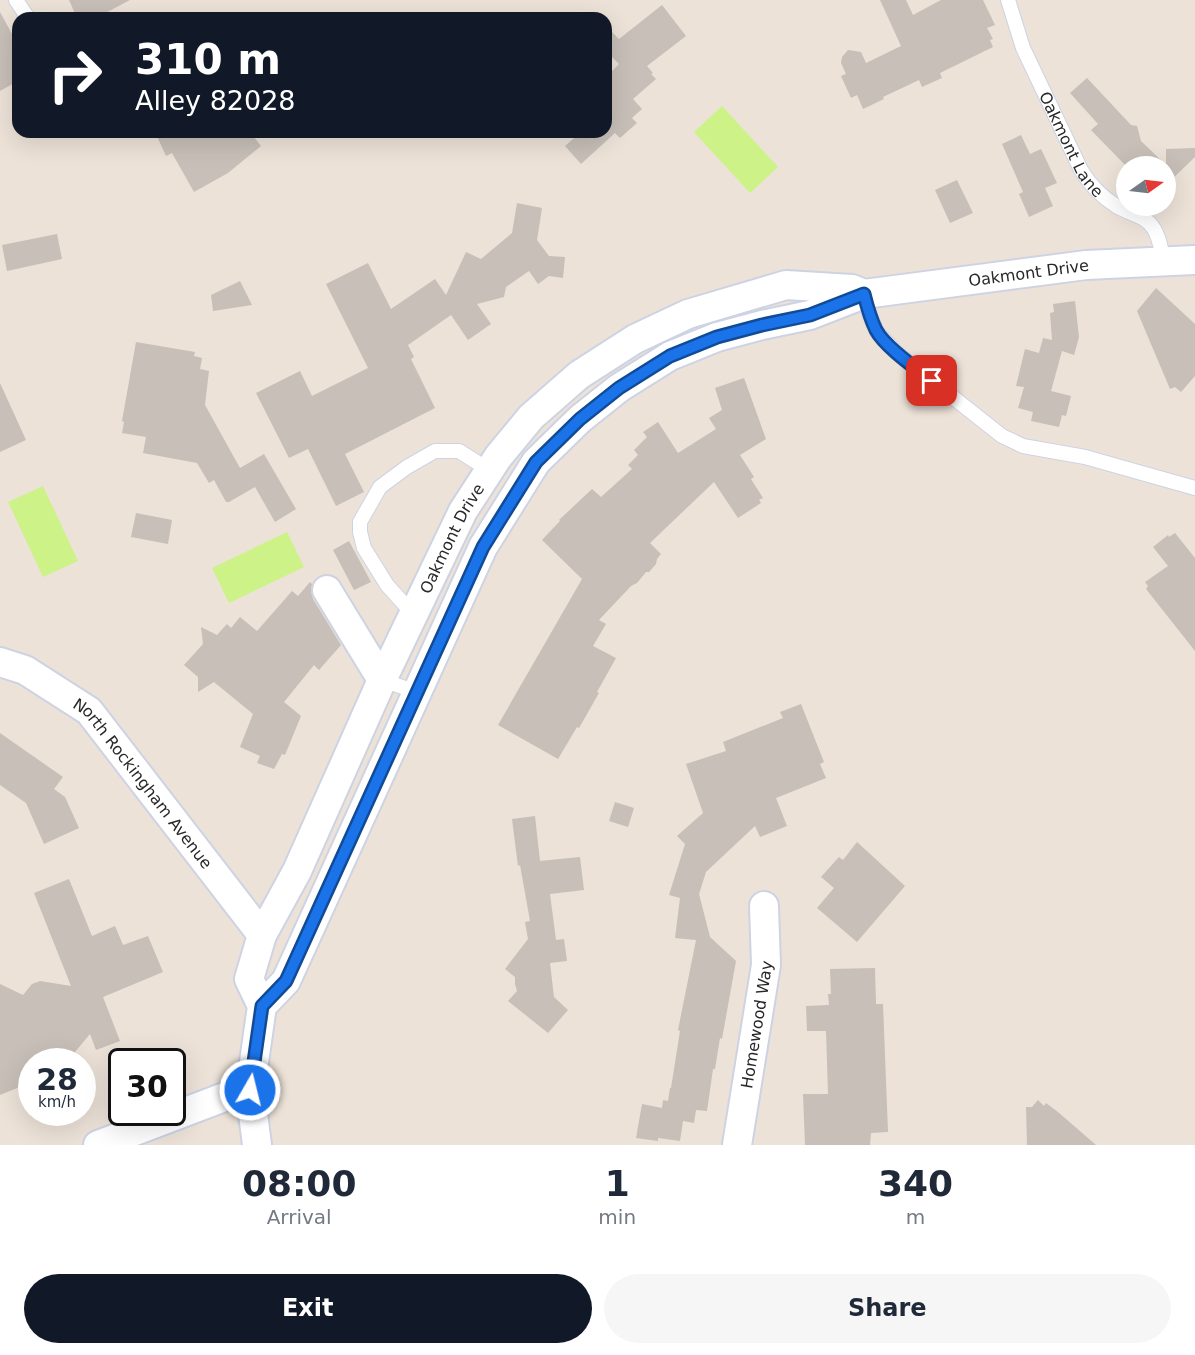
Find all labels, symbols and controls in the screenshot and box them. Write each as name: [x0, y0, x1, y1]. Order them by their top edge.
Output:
text: 310 m: [135, 35, 281, 84]
icon: right: [36, 36, 114, 114]
text: Alley 82028: [135, 85, 296, 116]
street label: Oakmont Lane: [1035, 88, 1107, 201]
north arrow: [1116, 156, 1176, 216]
map controls: [1116, 156, 1176, 216]
street label: Oakmont Drive: [967, 255, 1090, 290]
pin: [906, 355, 957, 406]
icon: arrive: [915, 364, 948, 397]
street label: Oakmont Drive: [415, 480, 488, 596]
street label: North Rockingham Avenue: [70, 694, 216, 872]
street label: Homewood Way: [737, 959, 776, 1090]
speed limit sign: 30: [108, 1048, 186, 1126]
position arrow: [218, 1058, 282, 1122]
text: 28: [36, 1062, 78, 1097]
text: km/h: [38, 1093, 76, 1111]
text: 08:00: [242, 1163, 356, 1204]
text: 1: [605, 1163, 630, 1204]
text: 340: [878, 1163, 953, 1204]
text: Arrival: [267, 1205, 332, 1229]
text: min: [598, 1205, 636, 1229]
text: m: [906, 1205, 925, 1229]
button: Exit: [24, 1274, 592, 1343]
button: Share: [604, 1274, 1171, 1343]

